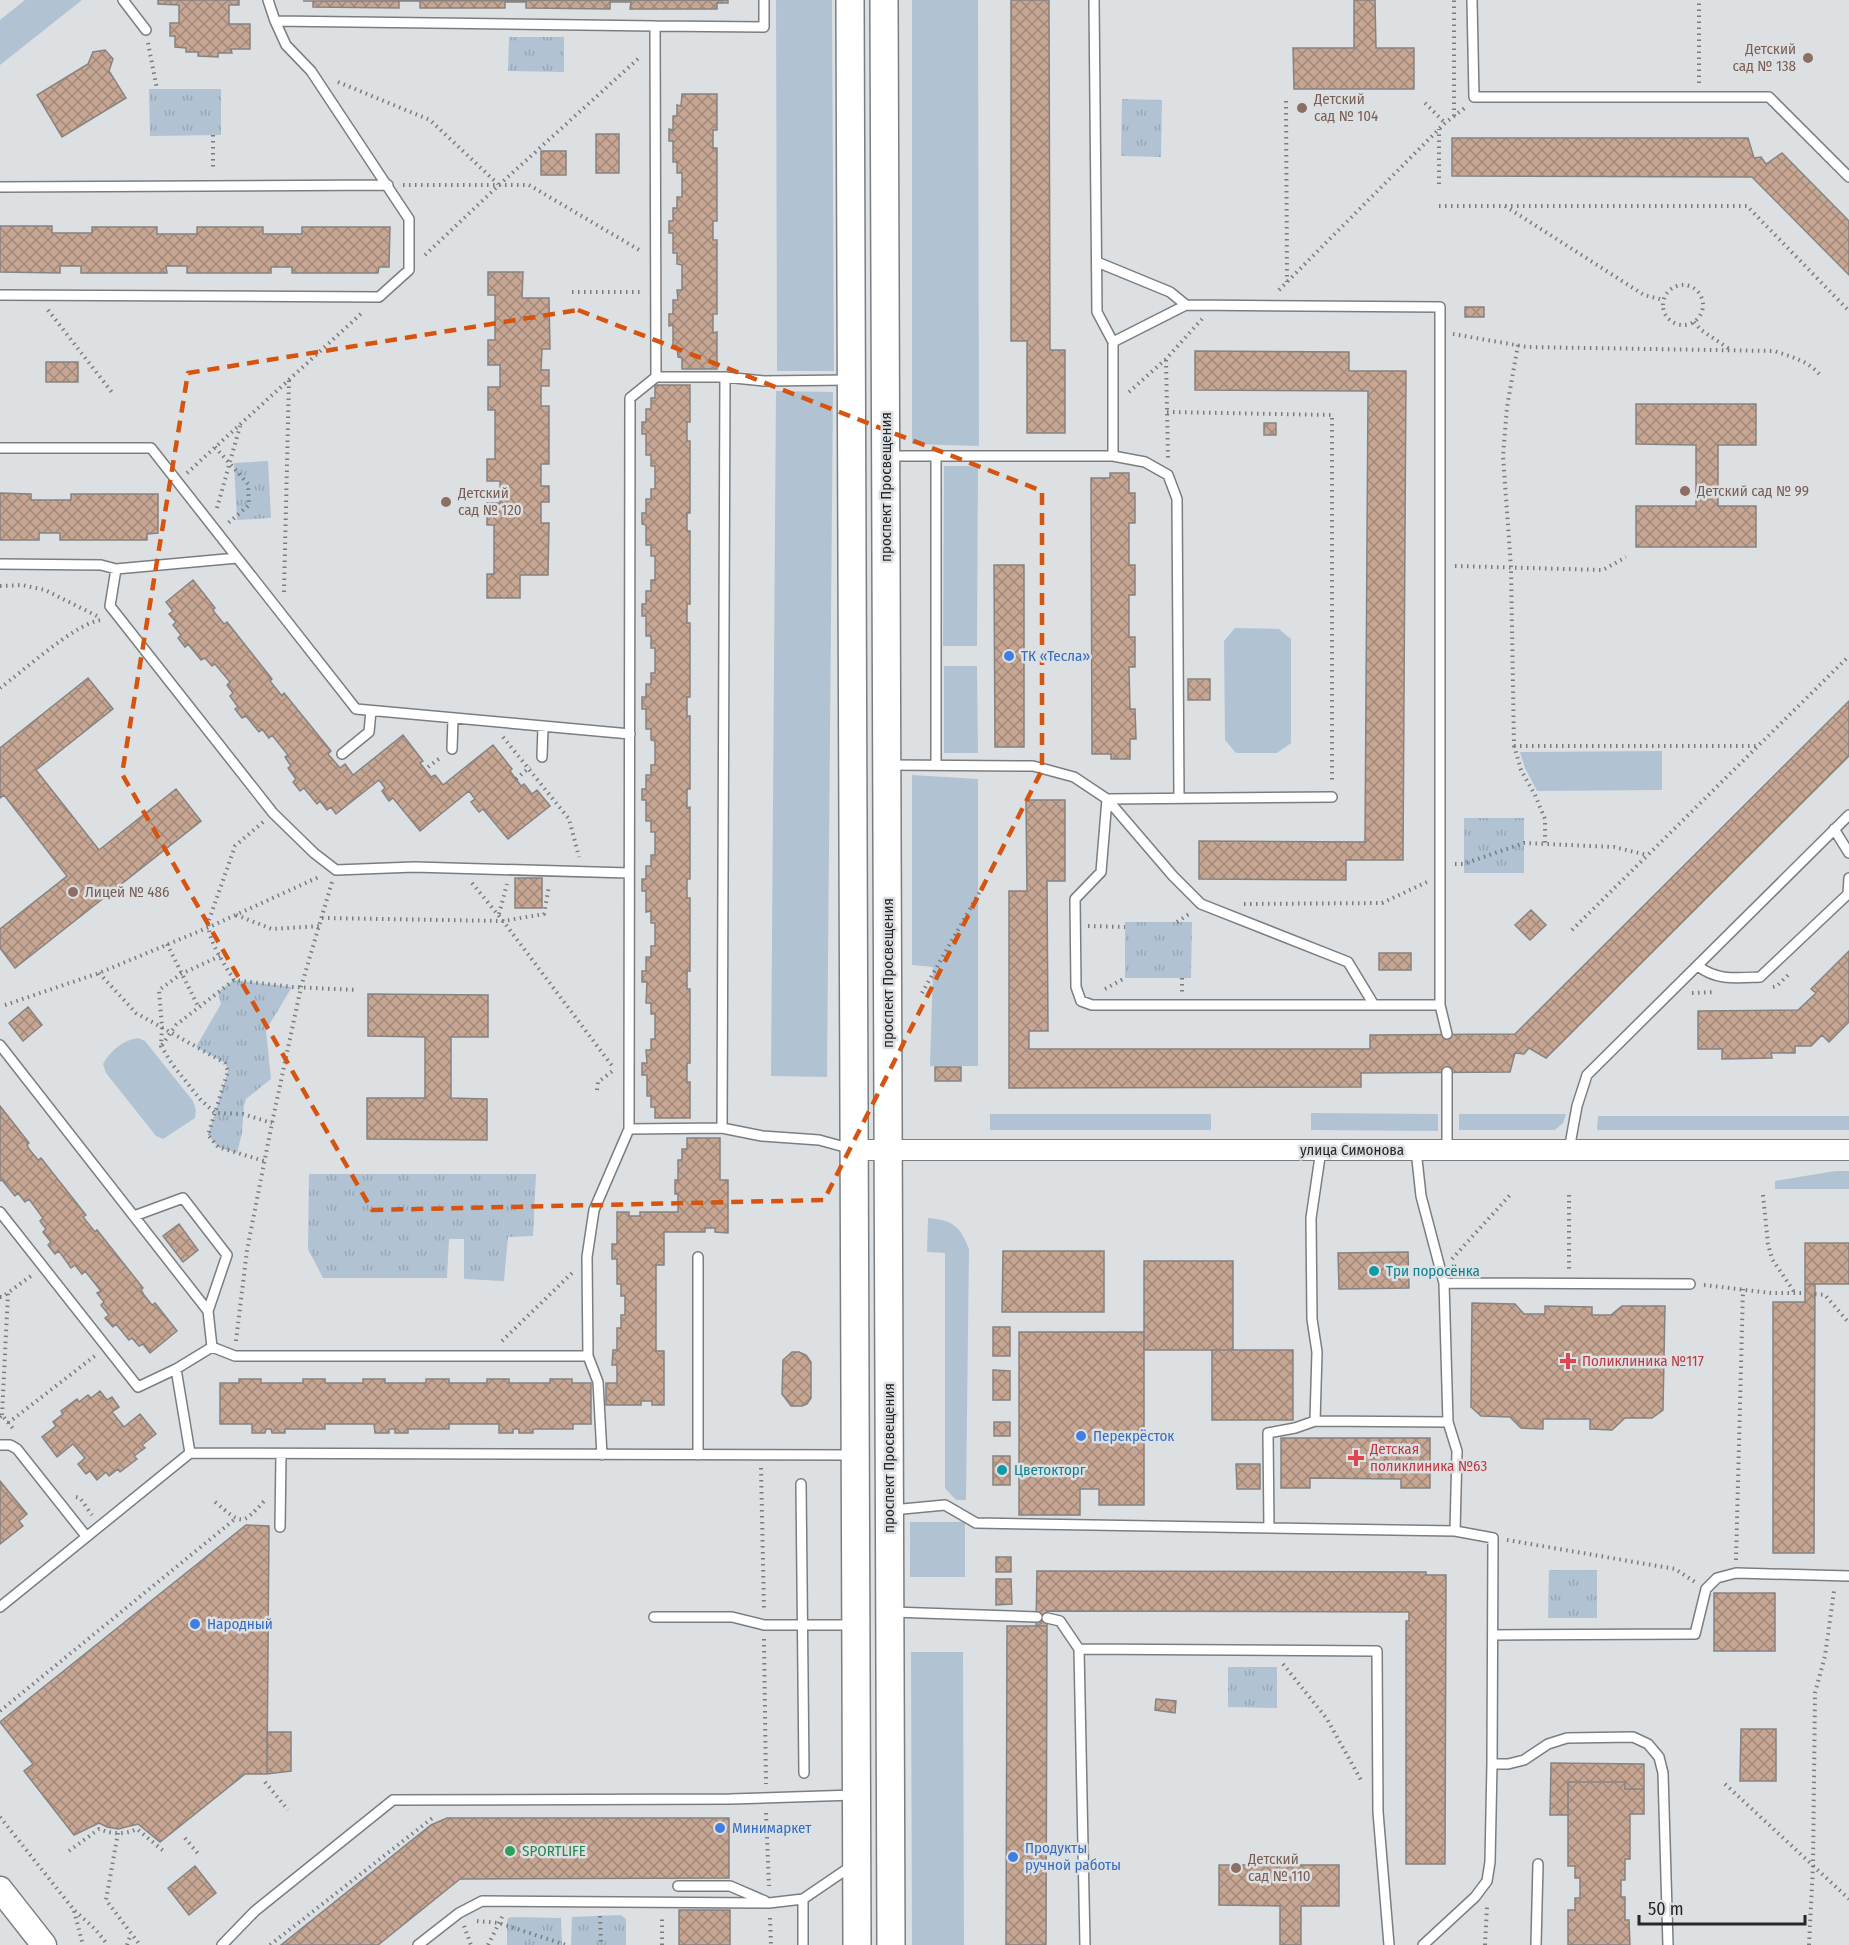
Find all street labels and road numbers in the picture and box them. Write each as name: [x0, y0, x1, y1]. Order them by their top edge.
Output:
street label: проспект Просвещения: [877, 412, 895, 562]
street label: проспект Просвещения: [879, 898, 897, 1048]
street label: улица Симонова: [1300, 1141, 1404, 1159]
street label: проспект Просвещения: [880, 1383, 898, 1533]

